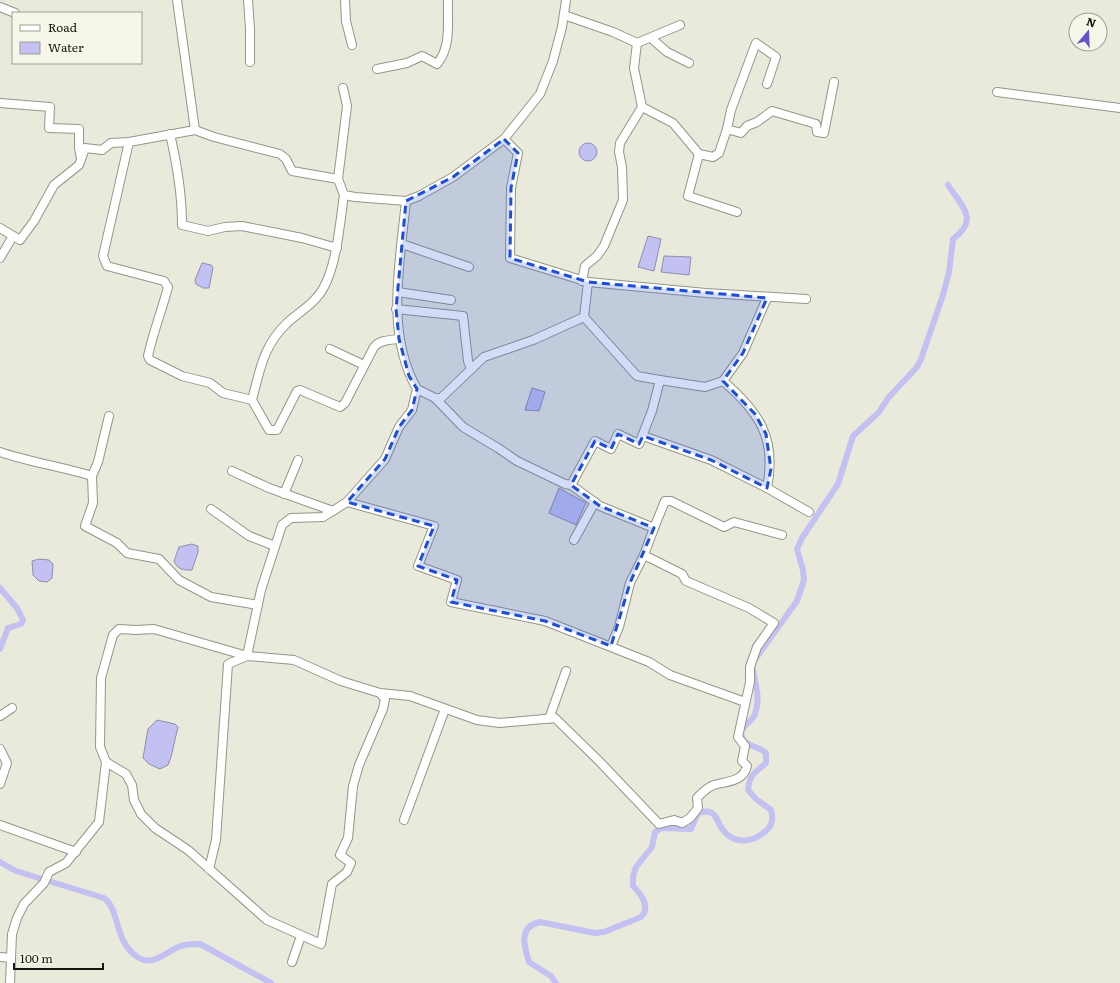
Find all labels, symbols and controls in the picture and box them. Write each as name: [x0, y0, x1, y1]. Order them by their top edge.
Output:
legend: [12, 12, 142, 64]
north arrow: [1068, 12, 1108, 52]
text: N: [1085, 13, 1099, 31]
text: Road: [48, 18, 78, 36]
text: Water: [48, 38, 84, 56]
scale bar: [14, 945, 103, 971]
text: 100 m: [20, 949, 53, 967]

